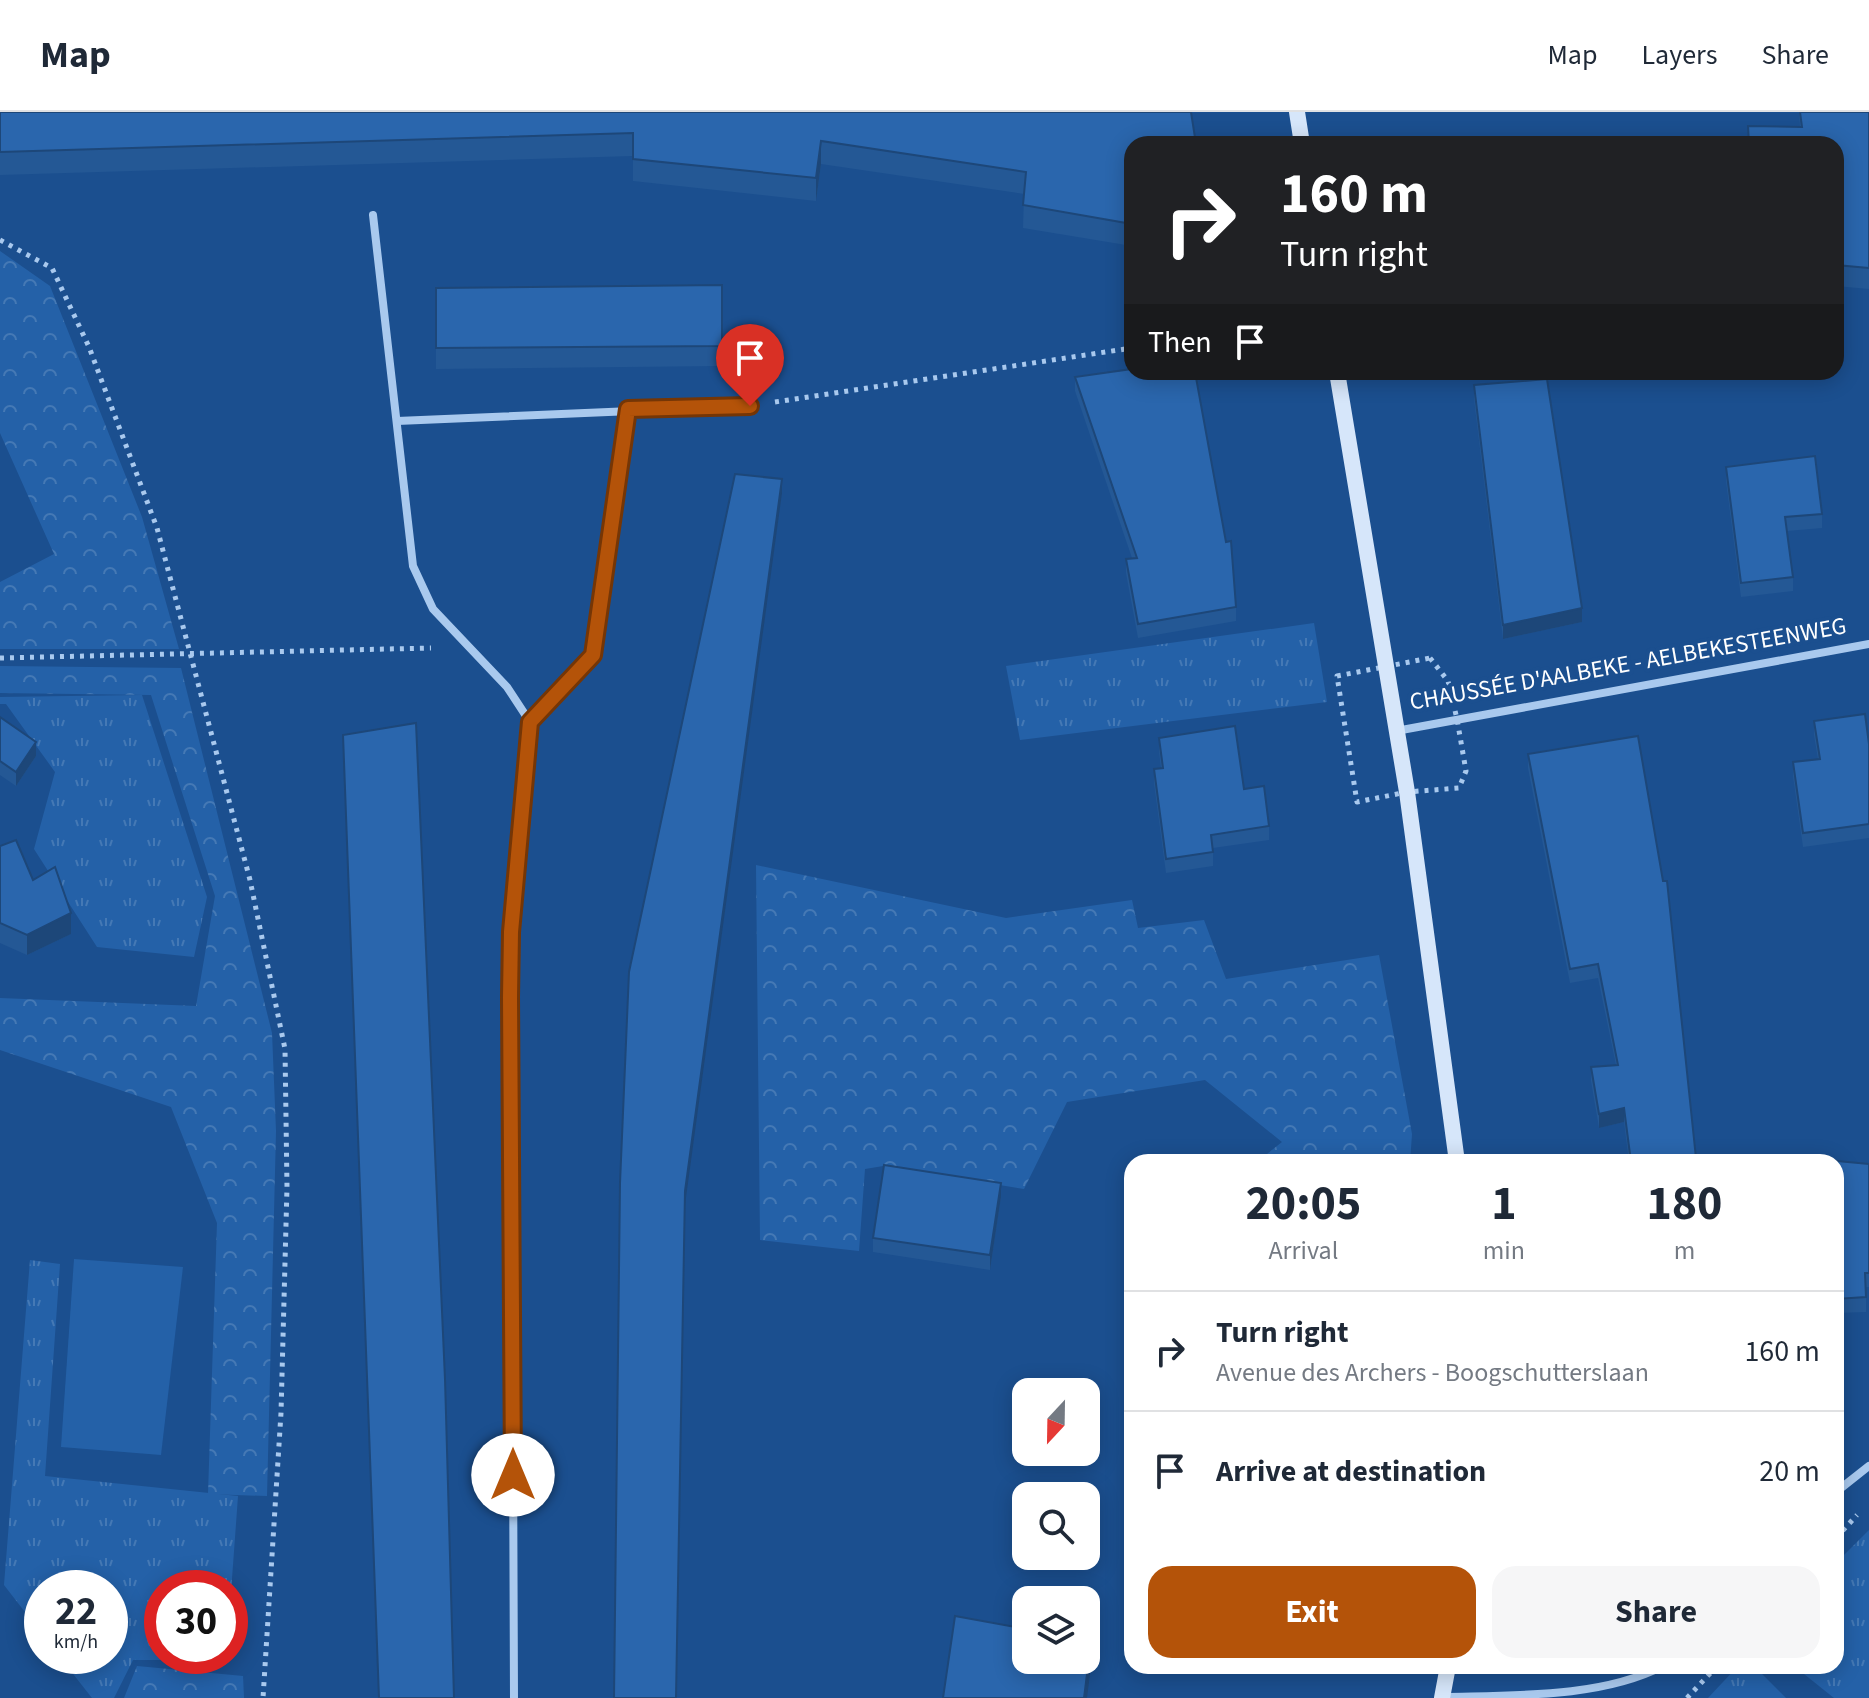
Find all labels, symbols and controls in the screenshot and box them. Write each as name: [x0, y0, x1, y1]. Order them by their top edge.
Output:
text: Map: [40, 28, 111, 82]
text: Map: [1547, 35, 1597, 75]
text: Layers: [1641, 35, 1717, 75]
text: Share: [1761, 35, 1829, 75]
text: 160 m: [1280, 155, 1428, 234]
icon: right: [1148, 168, 1252, 272]
text: Turn right: [1280, 229, 1428, 280]
icon: arrive: [1228, 320, 1272, 364]
text: Then: [1148, 321, 1212, 364]
pin: [716, 324, 784, 406]
icon: arrive: [728, 336, 772, 380]
street label: CHAUSSÉE D'AALBEKE - AELBEKESTEENWEG: [1407, 608, 1849, 720]
text: 20:05: [1245, 1170, 1361, 1238]
text: 1: [1491, 1170, 1517, 1238]
text: 180: [1646, 1170, 1722, 1238]
text: Arrival: [1268, 1232, 1338, 1269]
text: min: [1483, 1232, 1525, 1269]
text: m: [1674, 1232, 1695, 1269]
text: Turn right: [1216, 1311, 1348, 1354]
icon: right: [1148, 1329, 1192, 1373]
text: 160 m: [1744, 1330, 1820, 1373]
text: Avenue des Archers - Boogschutterslaan: [1216, 1354, 1649, 1391]
north arrow: [1012, 1378, 1100, 1466]
map controls: [1012, 1378, 1100, 1674]
position arrow: [471, 1433, 555, 1517]
icon: arrive: [1148, 1449, 1192, 1493]
text: Arrive at destination: [1216, 1450, 1486, 1493]
text: 20 m: [1759, 1450, 1820, 1493]
button: search: [1012, 1482, 1100, 1570]
button: Exit: [1148, 1566, 1476, 1658]
button: Share: [1492, 1566, 1820, 1658]
speed limit sign: 30: [144, 1570, 248, 1674]
text: 22: [55, 1583, 97, 1640]
button: layers: [1012, 1586, 1100, 1674]
text: km/h: [54, 1628, 98, 1656]

